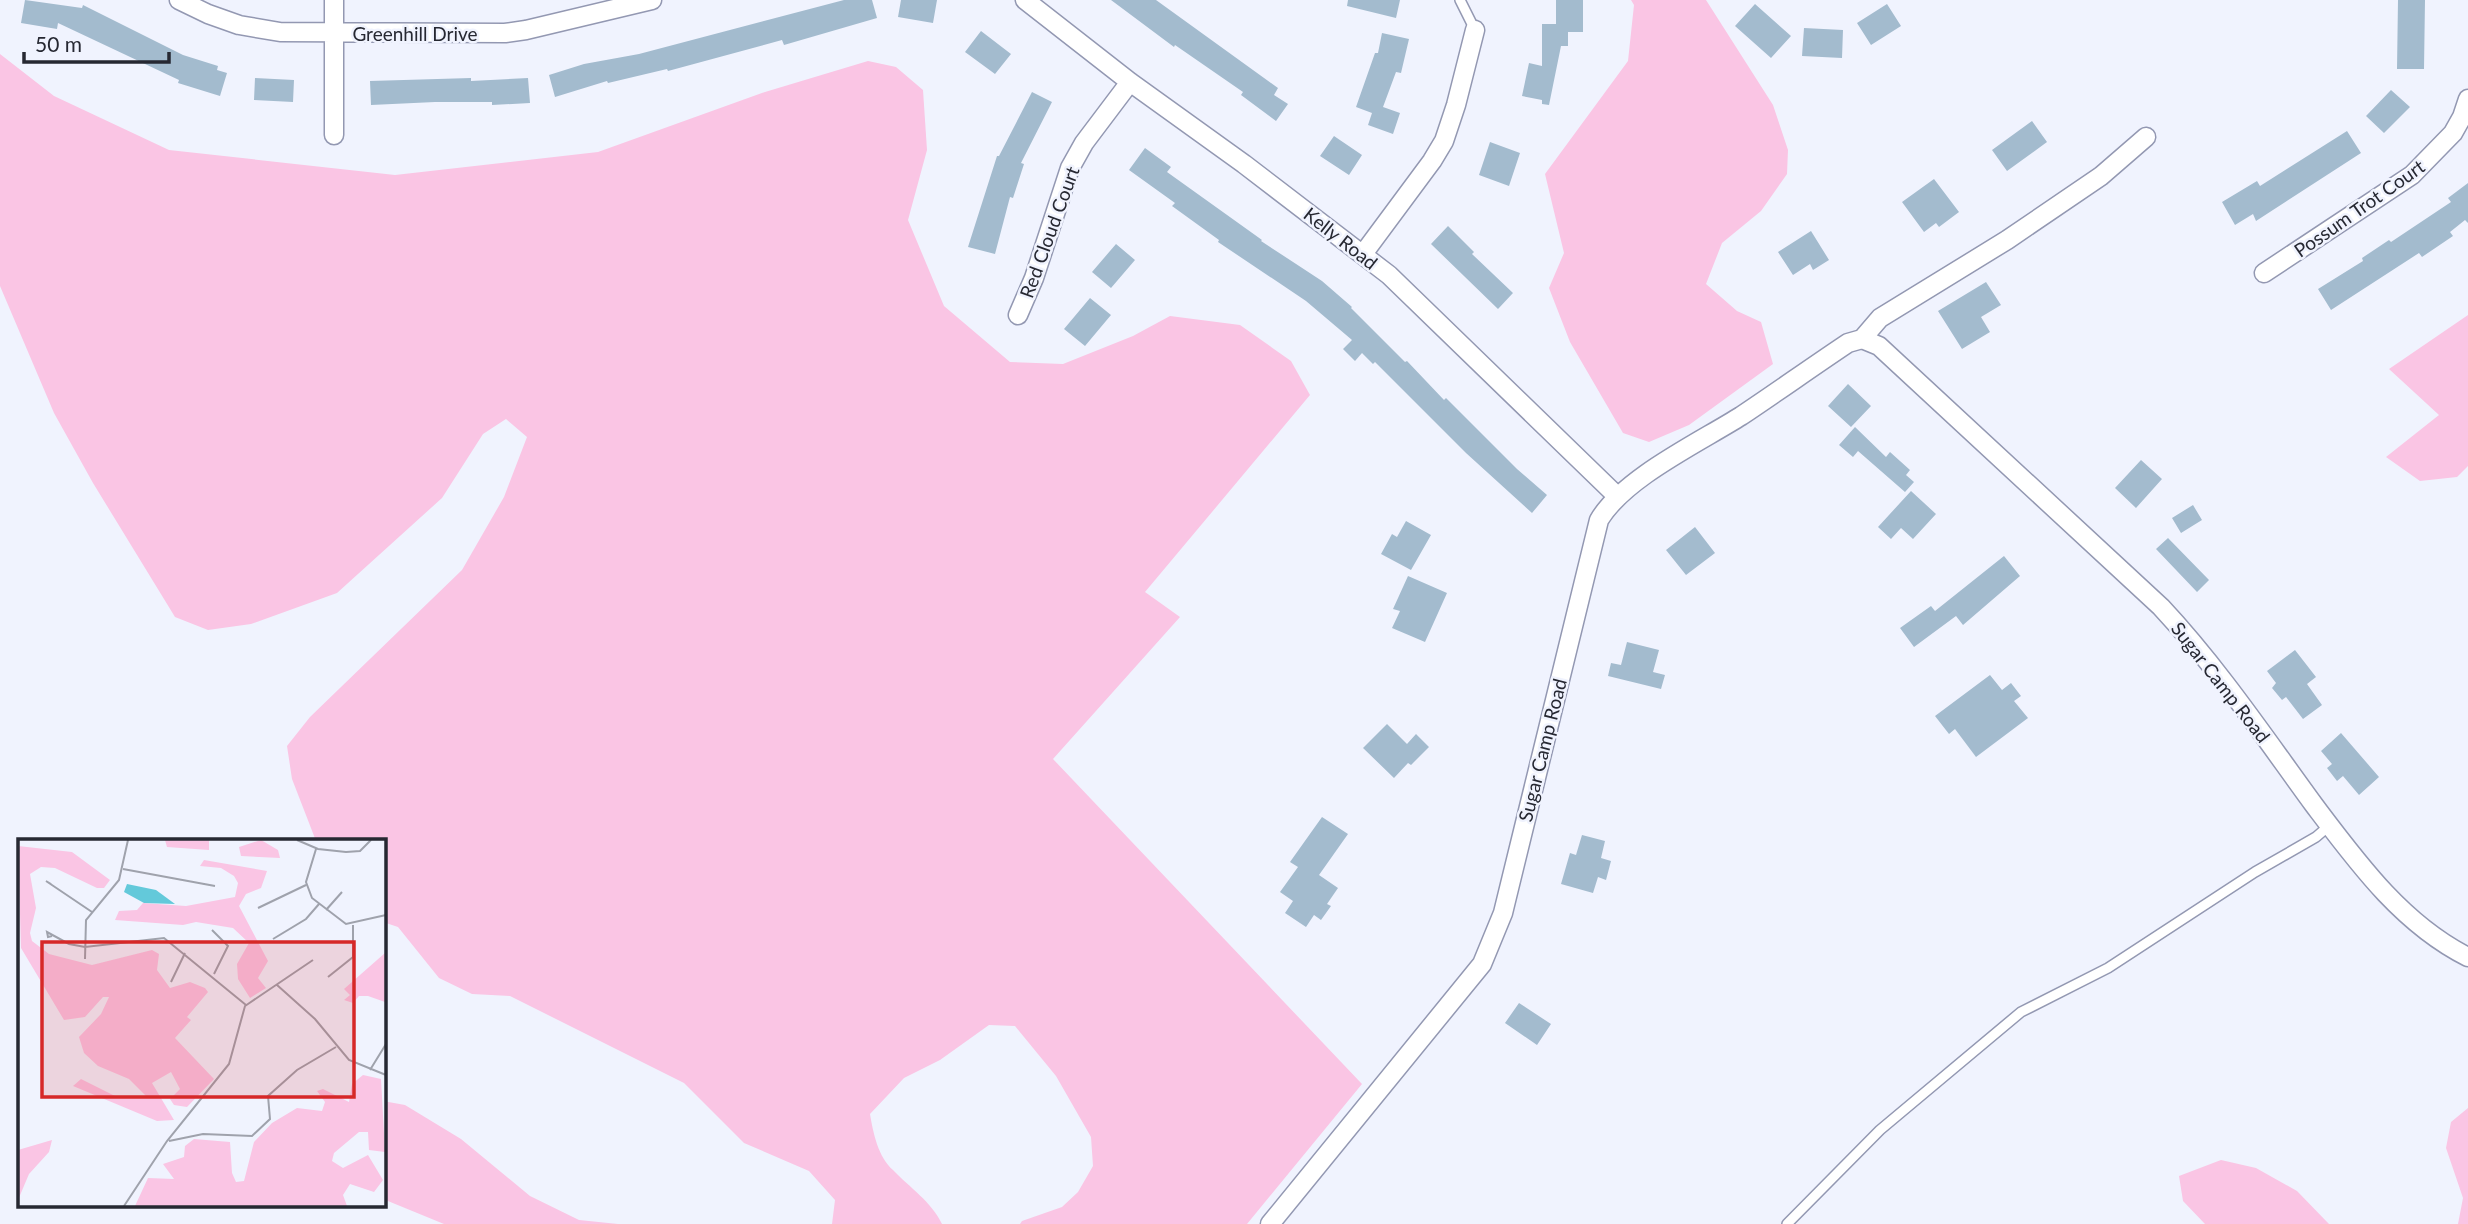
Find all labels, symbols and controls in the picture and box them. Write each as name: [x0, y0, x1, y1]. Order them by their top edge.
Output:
scale bar: [24, 21, 170, 65]
street label: Greenhill Drive: [352, 22, 478, 45]
text: 50 m: [35, 31, 82, 56]
street label: Possum Trot Court: [2289, 154, 2429, 262]
street label: Red Cloud Court: [1015, 163, 1084, 301]
street label: Kelly Road: [1300, 202, 1382, 274]
street label: Sugar Camp Road: [2167, 617, 2275, 747]
street label: Sugar Camp Road: [1513, 676, 1571, 824]
inset map: [18, 839, 385, 1206]

